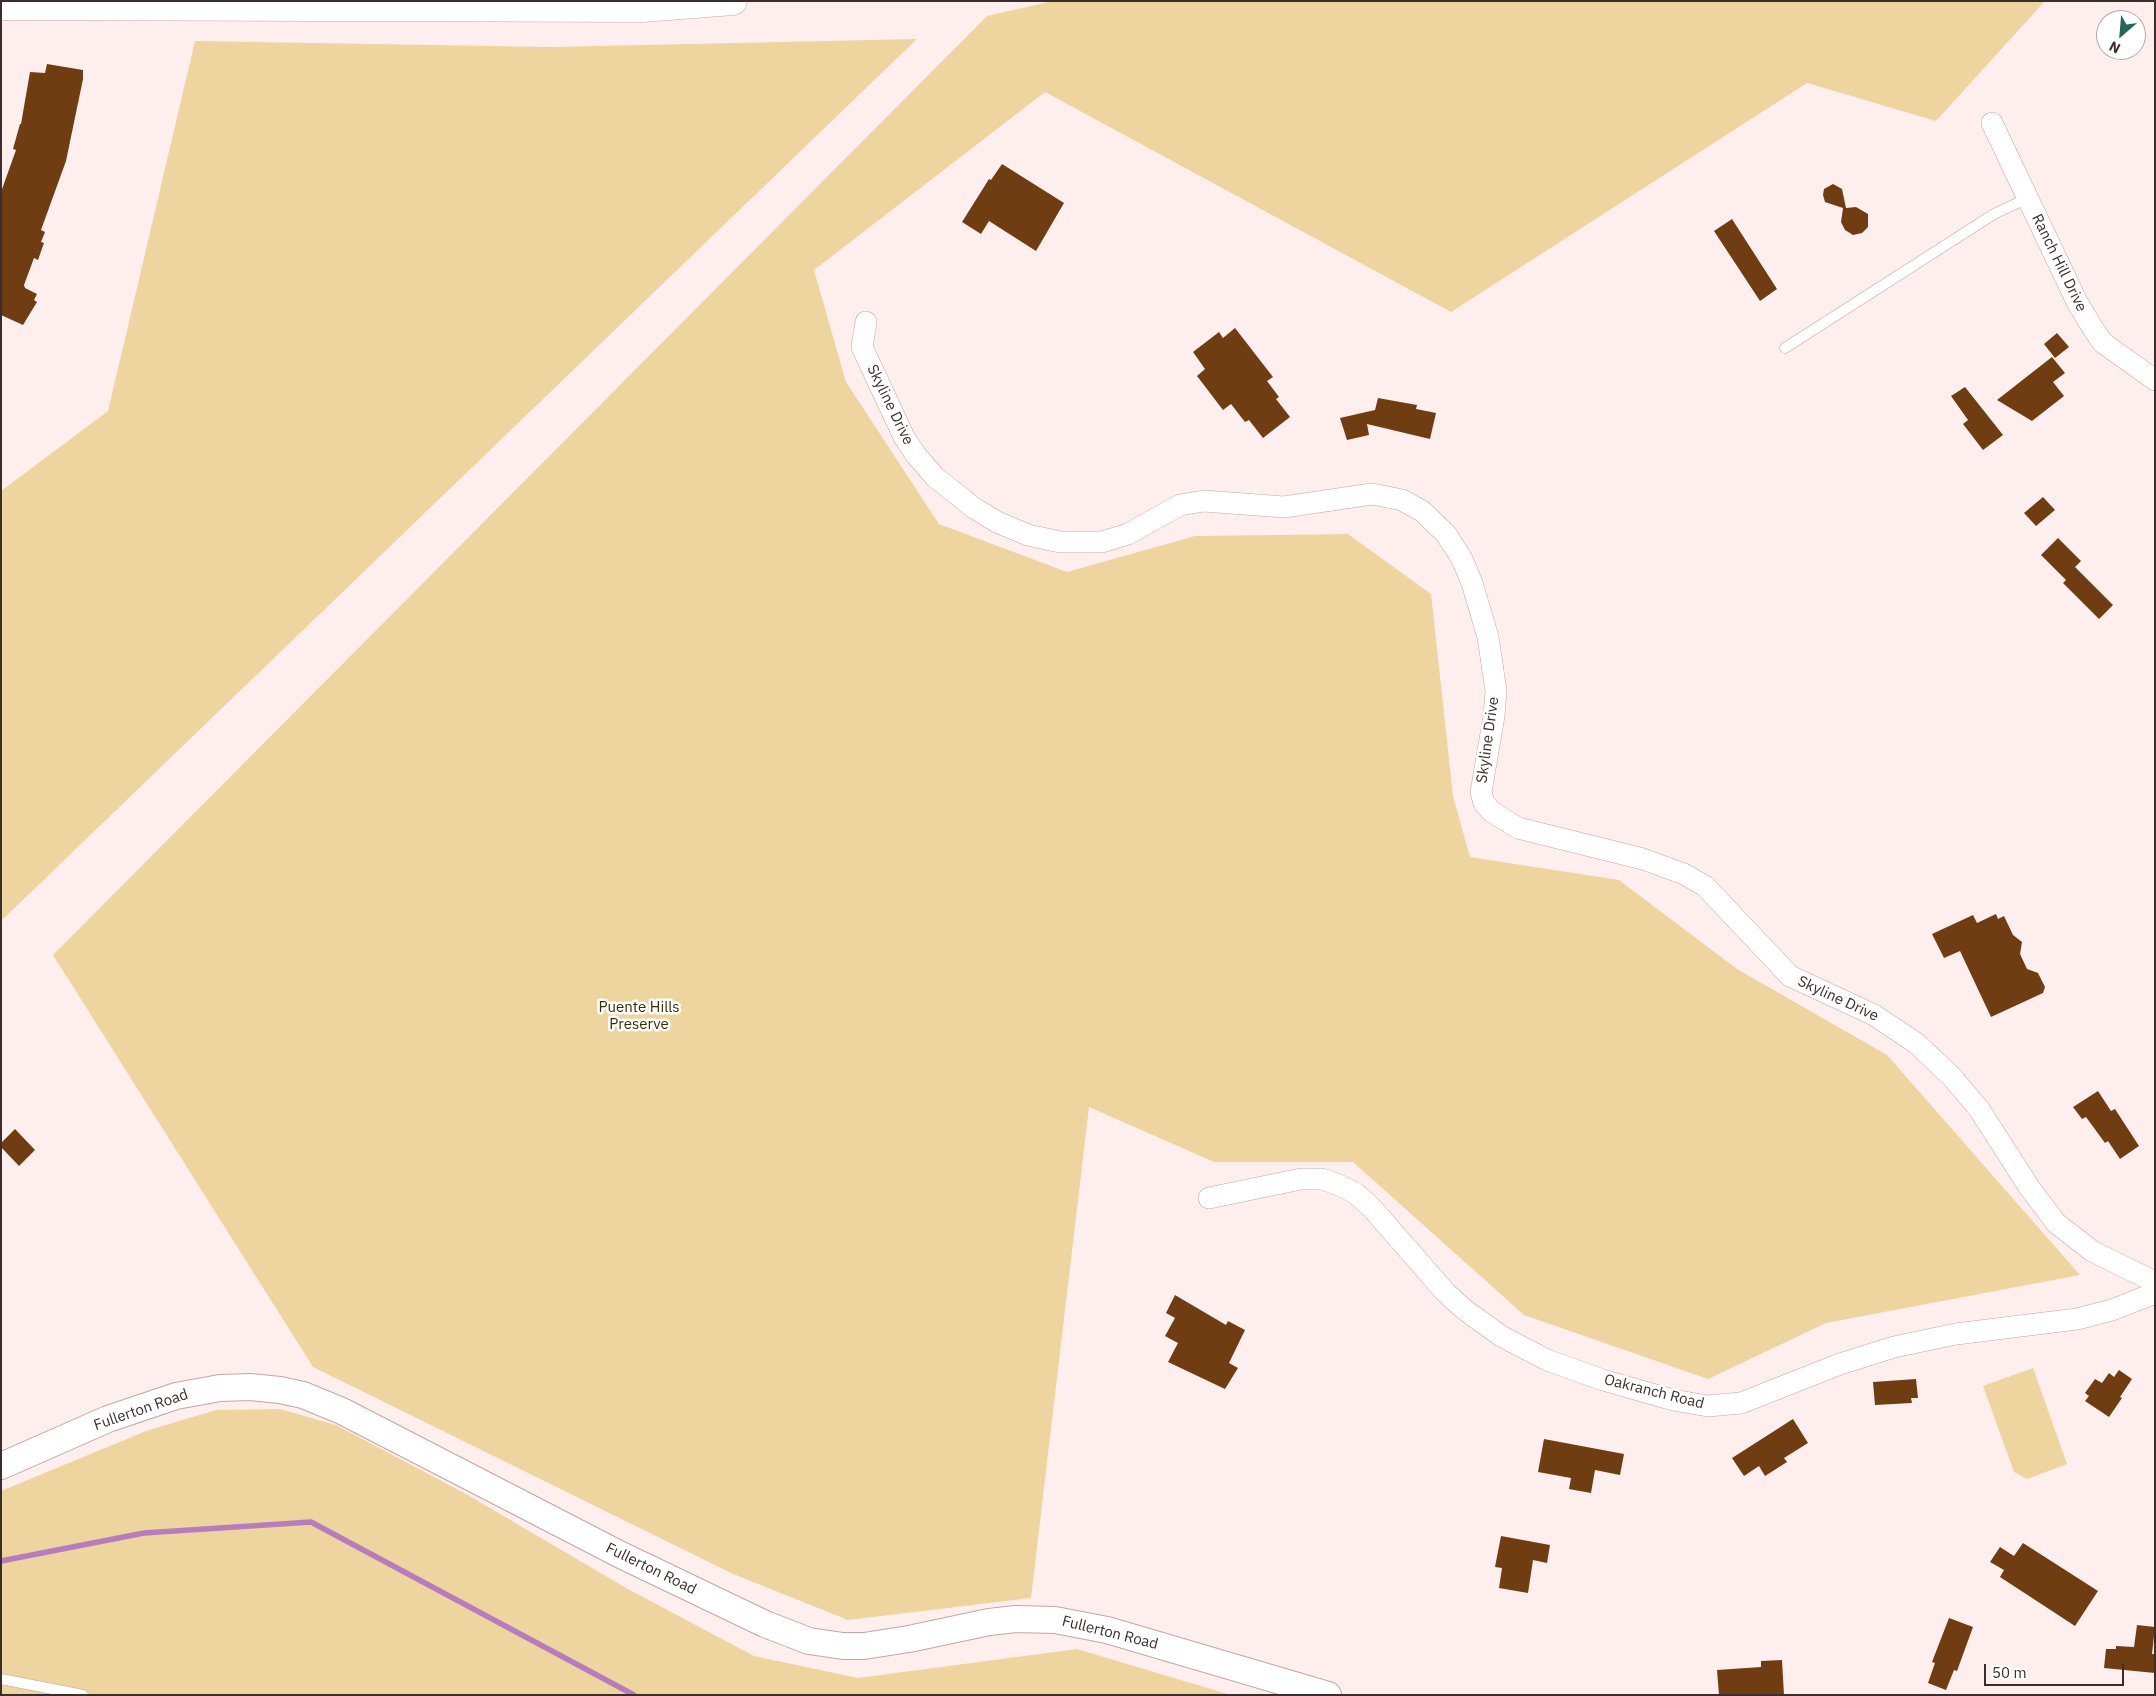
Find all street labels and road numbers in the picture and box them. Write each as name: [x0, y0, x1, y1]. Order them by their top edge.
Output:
street label: Ranch Hill Drive: [2028, 211, 2090, 315]
street label: Skyline Drive: [863, 362, 917, 448]
street label: Skyline Drive: [1473, 696, 1503, 784]
street label: Skyline Drive: [1795, 972, 1881, 1026]
street label: Oakranch Road: [1602, 1371, 1706, 1413]
street label: Fullerton Road: [91, 1385, 191, 1435]
street label: Fullerton Road: [603, 1539, 699, 1599]
street label: Fullerton Road: [1060, 1612, 1160, 1654]

